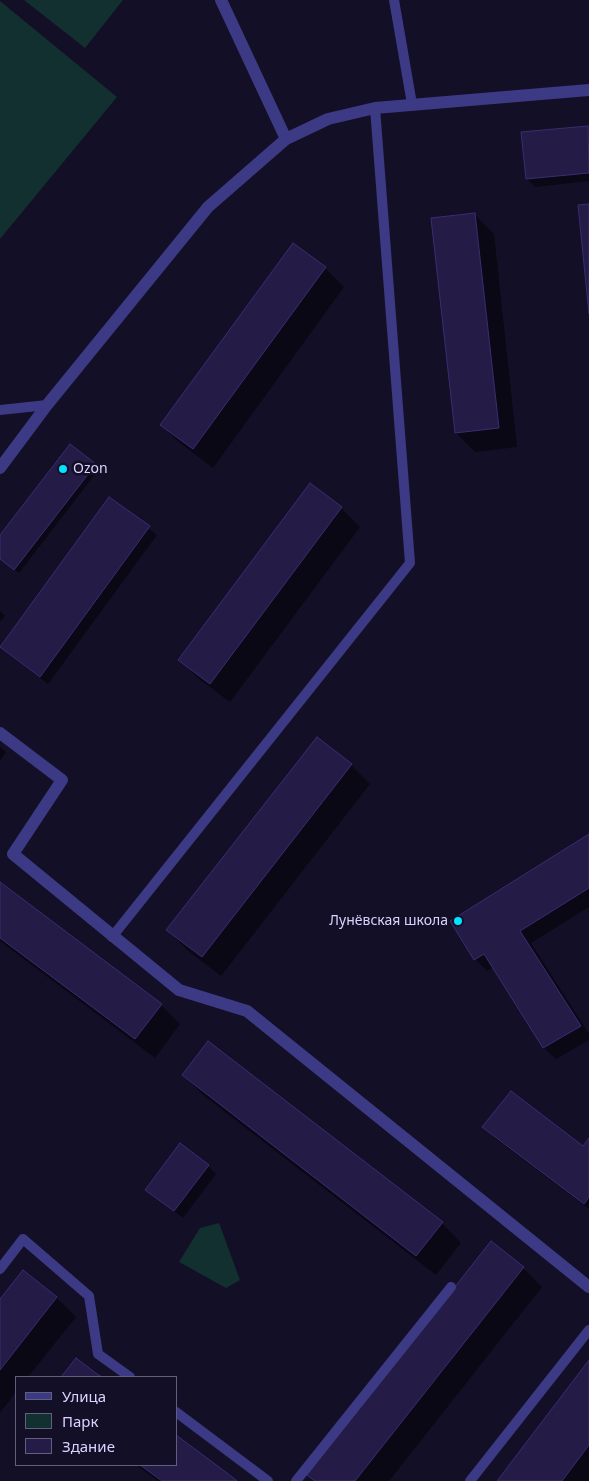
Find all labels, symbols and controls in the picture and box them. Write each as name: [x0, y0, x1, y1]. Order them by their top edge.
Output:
place label: Ozon: [73, 461, 108, 477]
marker: Ozon: [57, 463, 69, 475]
place label: Лунёвская школа: [329, 913, 448, 929]
marker: Лунёвская школа: [452, 915, 464, 927]
legend: [15, 1376, 178, 1466]
text: Улица: [62, 1386, 106, 1406]
text: Парк: [62, 1411, 98, 1431]
text: Здание: [62, 1436, 115, 1456]

